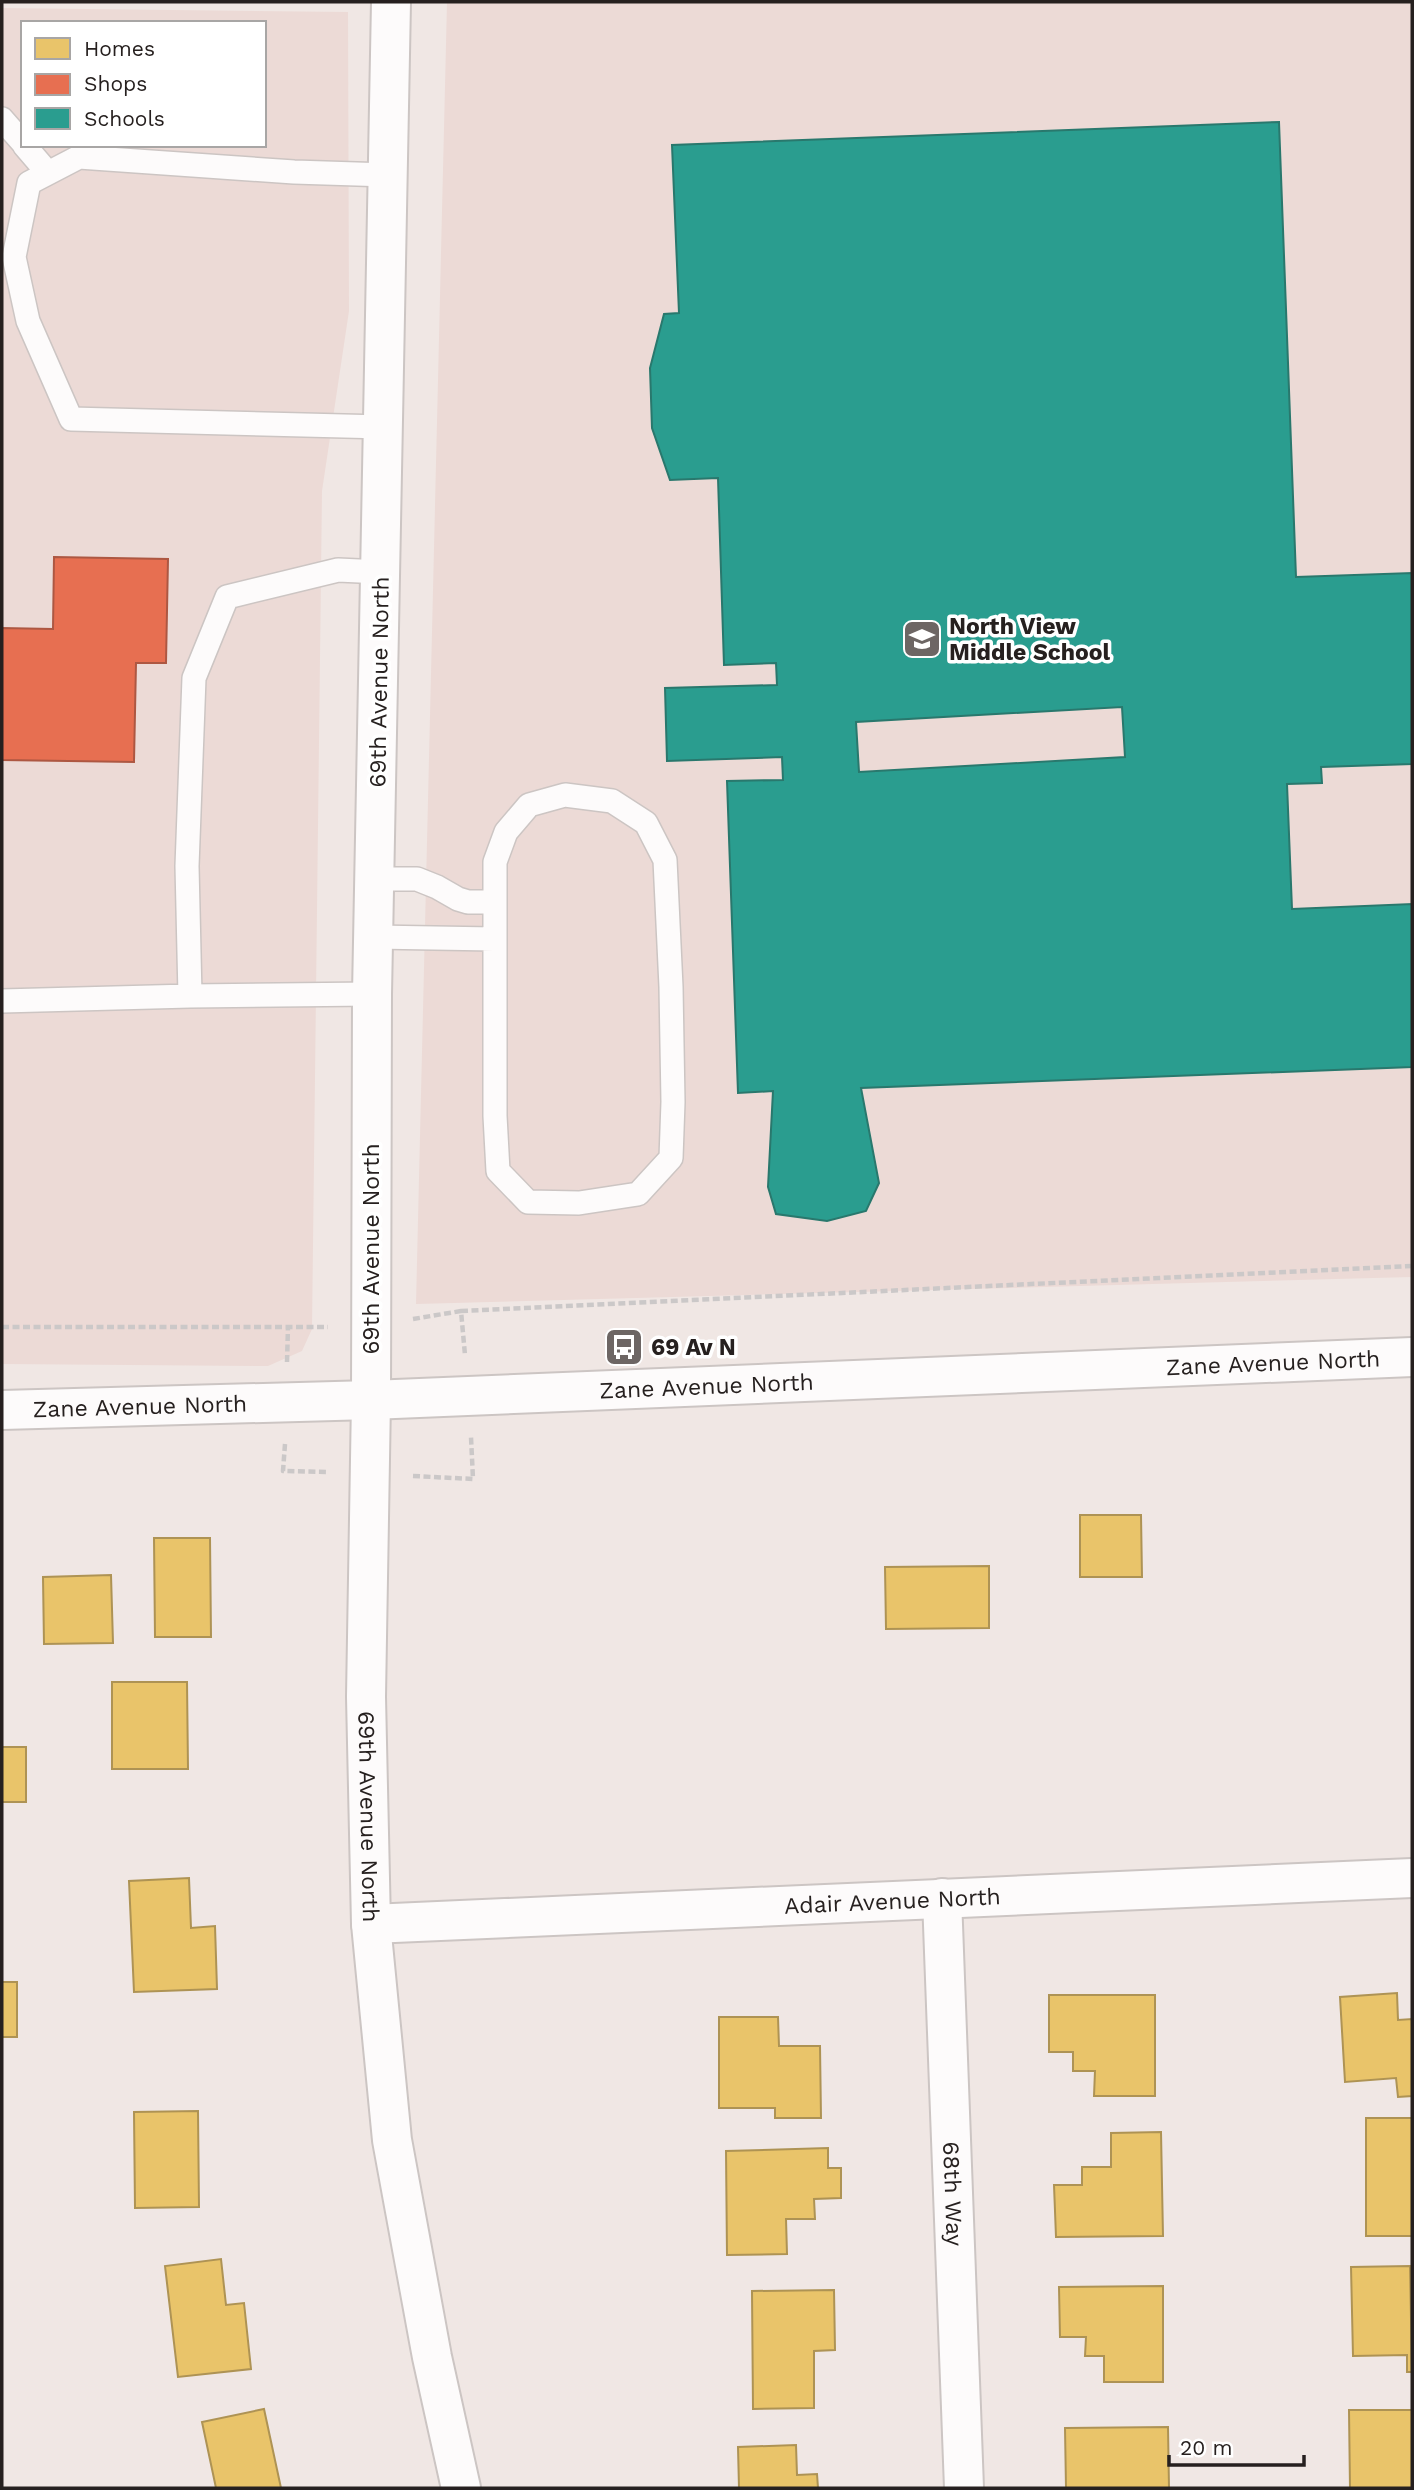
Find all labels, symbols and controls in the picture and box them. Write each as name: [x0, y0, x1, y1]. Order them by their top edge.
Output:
legend: [21, 21, 266, 147]
text: Homes: [84, 36, 155, 61]
text: Shops: [84, 71, 147, 96]
text: Schools: [84, 106, 165, 131]
street label: 69th Avenue North: [364, 576, 395, 788]
place label: North View Middle School: [949, 613, 1111, 666]
school or university icon: North View Middle School: [901, 618, 943, 660]
street label: 69th Avenue North: [358, 1143, 385, 1355]
bus stop icon: 69 Av N: [603, 1326, 645, 1368]
place label: 69 Av N: [651, 1334, 736, 1361]
street label: Zane Avenue North: [1165, 1345, 1381, 1381]
street label: Zane Avenue North: [599, 1369, 814, 1405]
street label: Zane Avenue North: [32, 1390, 247, 1423]
street label: 69th Avenue North: [352, 1711, 384, 1923]
street label: Adair Avenue North: [784, 1883, 1001, 1920]
street label: 68th Way: [937, 2141, 968, 2247]
scale bar: [1169, 2424, 1304, 2468]
text: 20 m: [1180, 2435, 1232, 2460]

